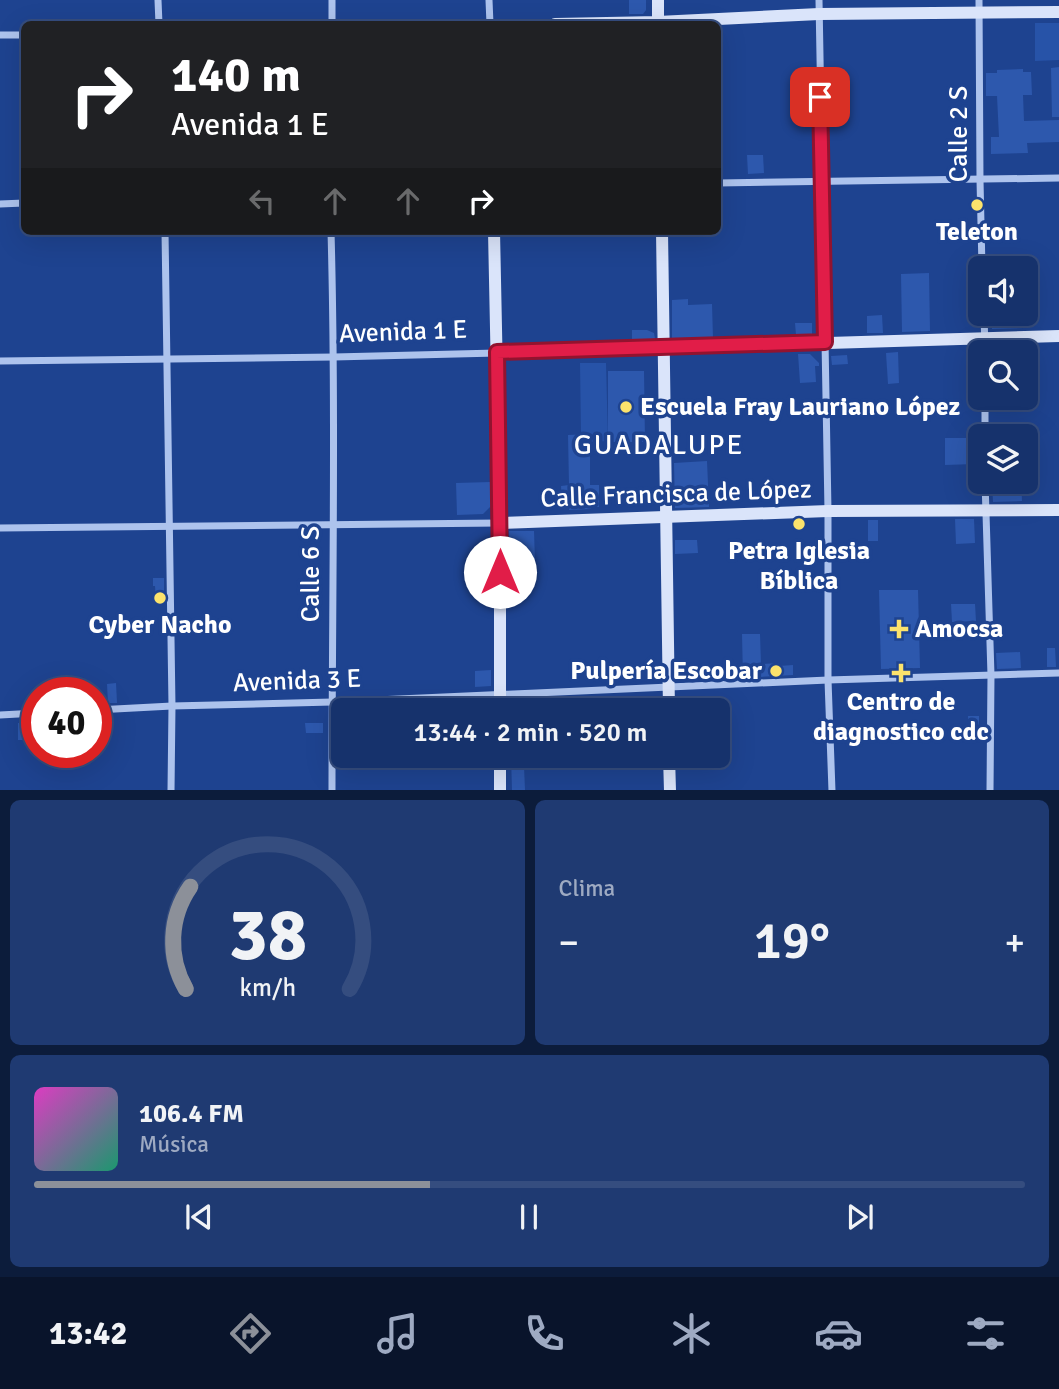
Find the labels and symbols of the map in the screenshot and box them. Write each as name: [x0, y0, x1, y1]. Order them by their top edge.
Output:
pin: [790, 67, 850, 127]
street label: Calle 2 S: [943, 86, 975, 182]
marker: Teleton: [969, 197, 985, 213]
place label: Teleton: [936, 216, 1018, 248]
street label: Avenida 1 E: [338, 314, 468, 350]
place label: Escuela Fray Lauriano López: [640, 391, 961, 423]
marker: Escuela Fray Lauriano López: [618, 399, 634, 415]
district label: GUADALUPE: [574, 428, 744, 462]
street label: Calle Francisca de López: [540, 473, 812, 515]
marker: Petra Iglesia Bíblica: [791, 516, 807, 532]
street label: Calle 6 S: [295, 526, 327, 622]
position arrow: [463, 535, 537, 609]
place label: Petra Iglesia Bíblica: [728, 535, 870, 597]
marker: Cyber Nacho: [152, 590, 168, 606]
place label: Cyber Nacho: [89, 609, 231, 641]
place label: Amocsa: [915, 613, 1003, 645]
marker: Amocsa: [889, 619, 909, 639]
place label: Pulpería Escobar: [570, 655, 763, 687]
street label: Avenida 3 E: [232, 663, 362, 699]
marker: Pulpería Escobar: [768, 663, 784, 679]
marker: Centro de diagnostico cdc: [891, 663, 911, 683]
speed limit sign: 40: [21, 677, 112, 768]
place label: Centro de diagnostico cdc: [813, 686, 989, 748]

